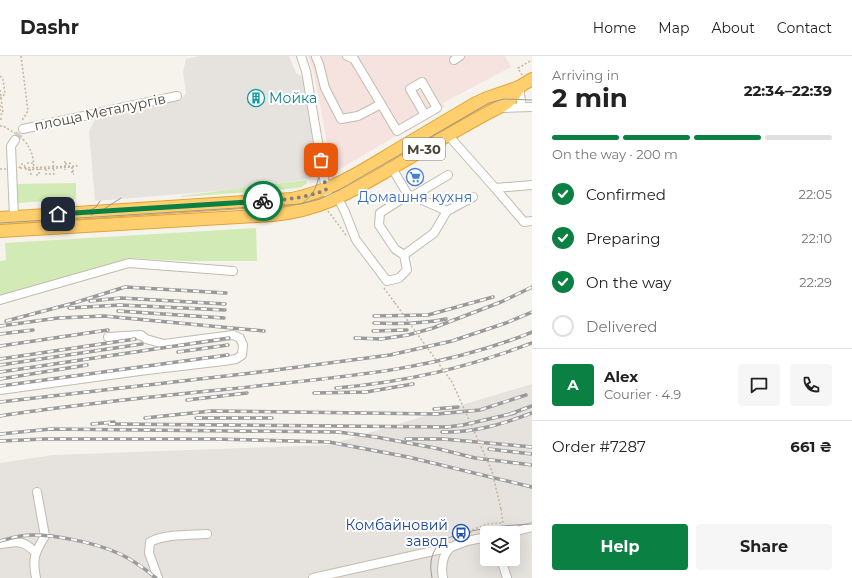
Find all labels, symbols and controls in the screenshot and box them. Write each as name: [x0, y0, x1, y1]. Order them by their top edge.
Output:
text: Dashr: [20, 16, 79, 39]
text: Home: [593, 19, 636, 37]
text: Map: [658, 19, 689, 37]
text: About: [711, 19, 755, 37]
text: Contact: [777, 19, 832, 37]
text: Arriving in: [552, 67, 619, 83]
text: 22:34–22:39: [744, 81, 832, 100]
text: 2 min: [552, 82, 628, 114]
building icon: Мойка: [246, 88, 266, 108]
street label: площа Металургів: [33, 89, 167, 135]
place label: Мойка: [269, 89, 317, 107]
road number: М-30: [403, 138, 445, 160]
pin: [304, 143, 338, 177]
text: On the way · 200 m: [552, 146, 678, 162]
icon: bag: [310, 149, 332, 171]
supermarket icon: Домашня кухня: [405, 167, 425, 187]
courier: [243, 181, 283, 221]
icon: check: [552, 183, 574, 205]
text: Confirmed: [586, 185, 666, 204]
text: 22:05: [799, 186, 832, 202]
place label: Домашня кухня: [358, 188, 472, 206]
icon: bike: [252, 190, 274, 212]
pin: [41, 197, 75, 231]
icon: home: [47, 203, 69, 225]
icon: check: [552, 227, 574, 249]
text: Preparing: [586, 229, 661, 248]
text: 22:10: [801, 230, 832, 246]
icon: check: [552, 271, 574, 293]
text: On the way: [586, 273, 671, 292]
text: 22:29: [799, 274, 832, 290]
text: Delivered: [586, 317, 658, 336]
button: chat: [738, 364, 780, 406]
button: phone: [790, 364, 832, 406]
text: Alex: [604, 367, 638, 386]
text: A: [567, 375, 579, 394]
text: Courier · 4.9: [604, 386, 681, 402]
text: Order #7287: [552, 437, 646, 456]
text: 661 ₴: [790, 437, 832, 456]
place label: Комбайновий завод: [346, 516, 448, 550]
bus stop icon: Комбайновий завод: [451, 523, 471, 543]
button: Help: [552, 524, 688, 570]
button: Share: [696, 524, 832, 570]
map controls: [480, 526, 520, 566]
button: layers: [480, 526, 520, 566]

